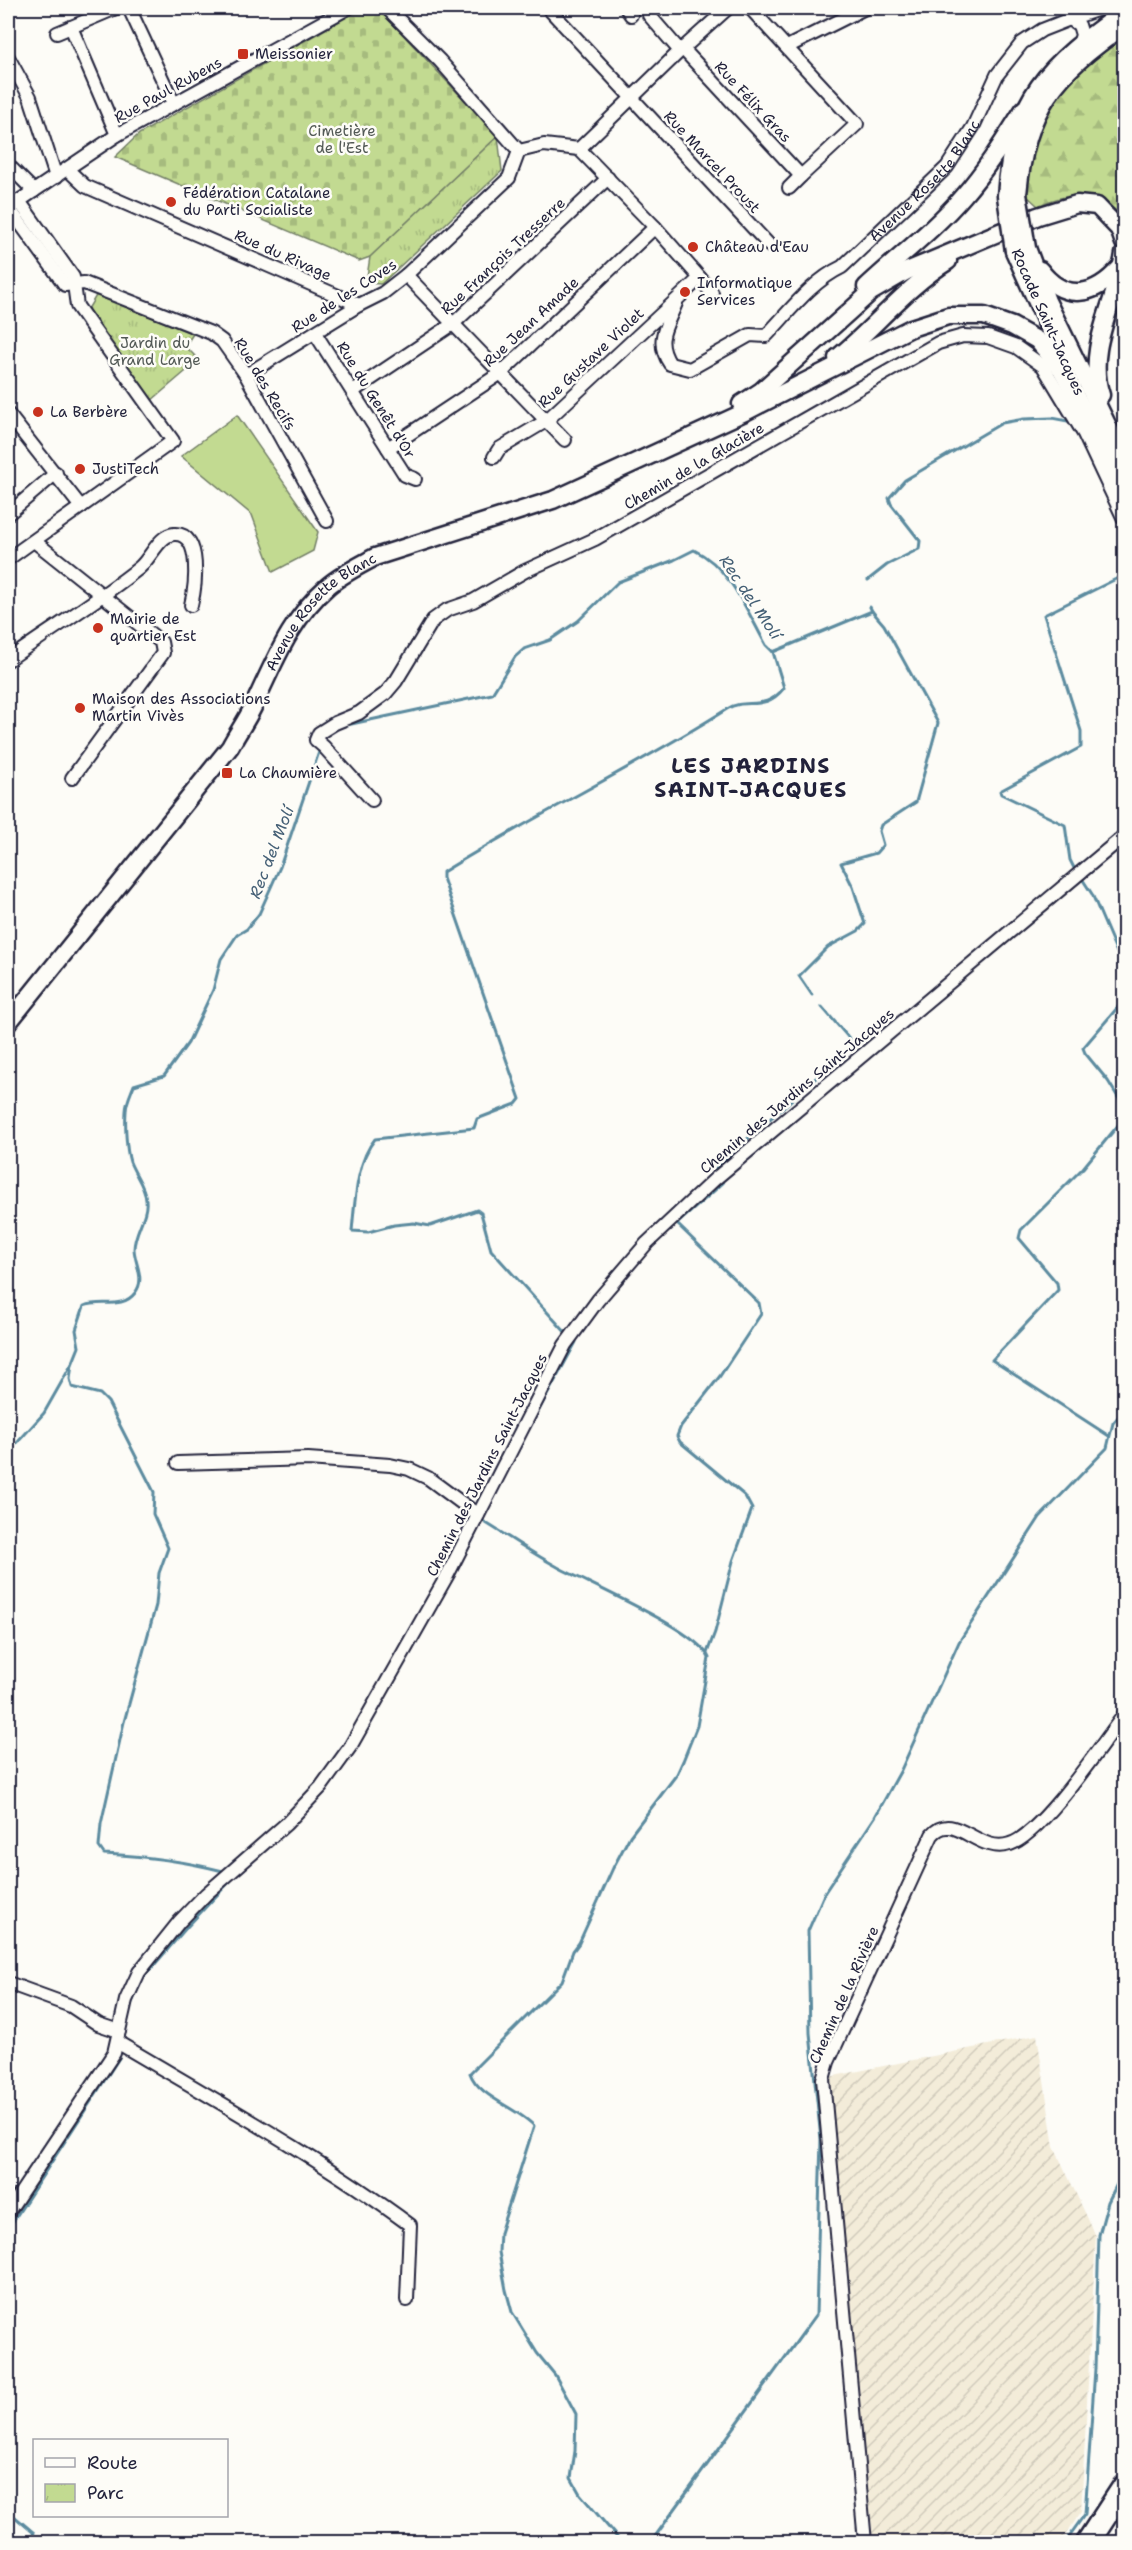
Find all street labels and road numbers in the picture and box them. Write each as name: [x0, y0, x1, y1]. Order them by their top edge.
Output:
street label: Rue Paul Rubens: [111, 52, 225, 128]
street label: Rue Félix Gras: [710, 57, 796, 147]
street label: Rue Marcel Proust: [659, 106, 765, 218]
street label: Avenue Rosette Blanc: [865, 117, 985, 246]
street label: Rue François Tresserre: [436, 193, 570, 319]
street label: Rue du Rivage: [231, 225, 335, 285]
street label: Rocade Saint-Jacques: [1007, 245, 1089, 399]
street label: Rue de les Coves: [288, 254, 400, 338]
street label: Rue Jean Amade: [479, 272, 583, 372]
street label: Rue Gustave Violet: [534, 304, 648, 412]
street label: Rue des Recifs: [230, 334, 300, 434]
street label: Rue du Genêt d'Or: [332, 338, 420, 462]
street label: Chemin de la Glacière: [620, 418, 768, 514]
street label: Avenue Rosette Blanc: [261, 548, 380, 674]
street label: Chemin des Jardins Saint-Jacques: [696, 1004, 898, 1178]
street label: Chemin des Jardins Saint-Jacques: [422, 1350, 552, 1580]
street label: Chemin de la Rivière: [805, 1923, 883, 2067]

